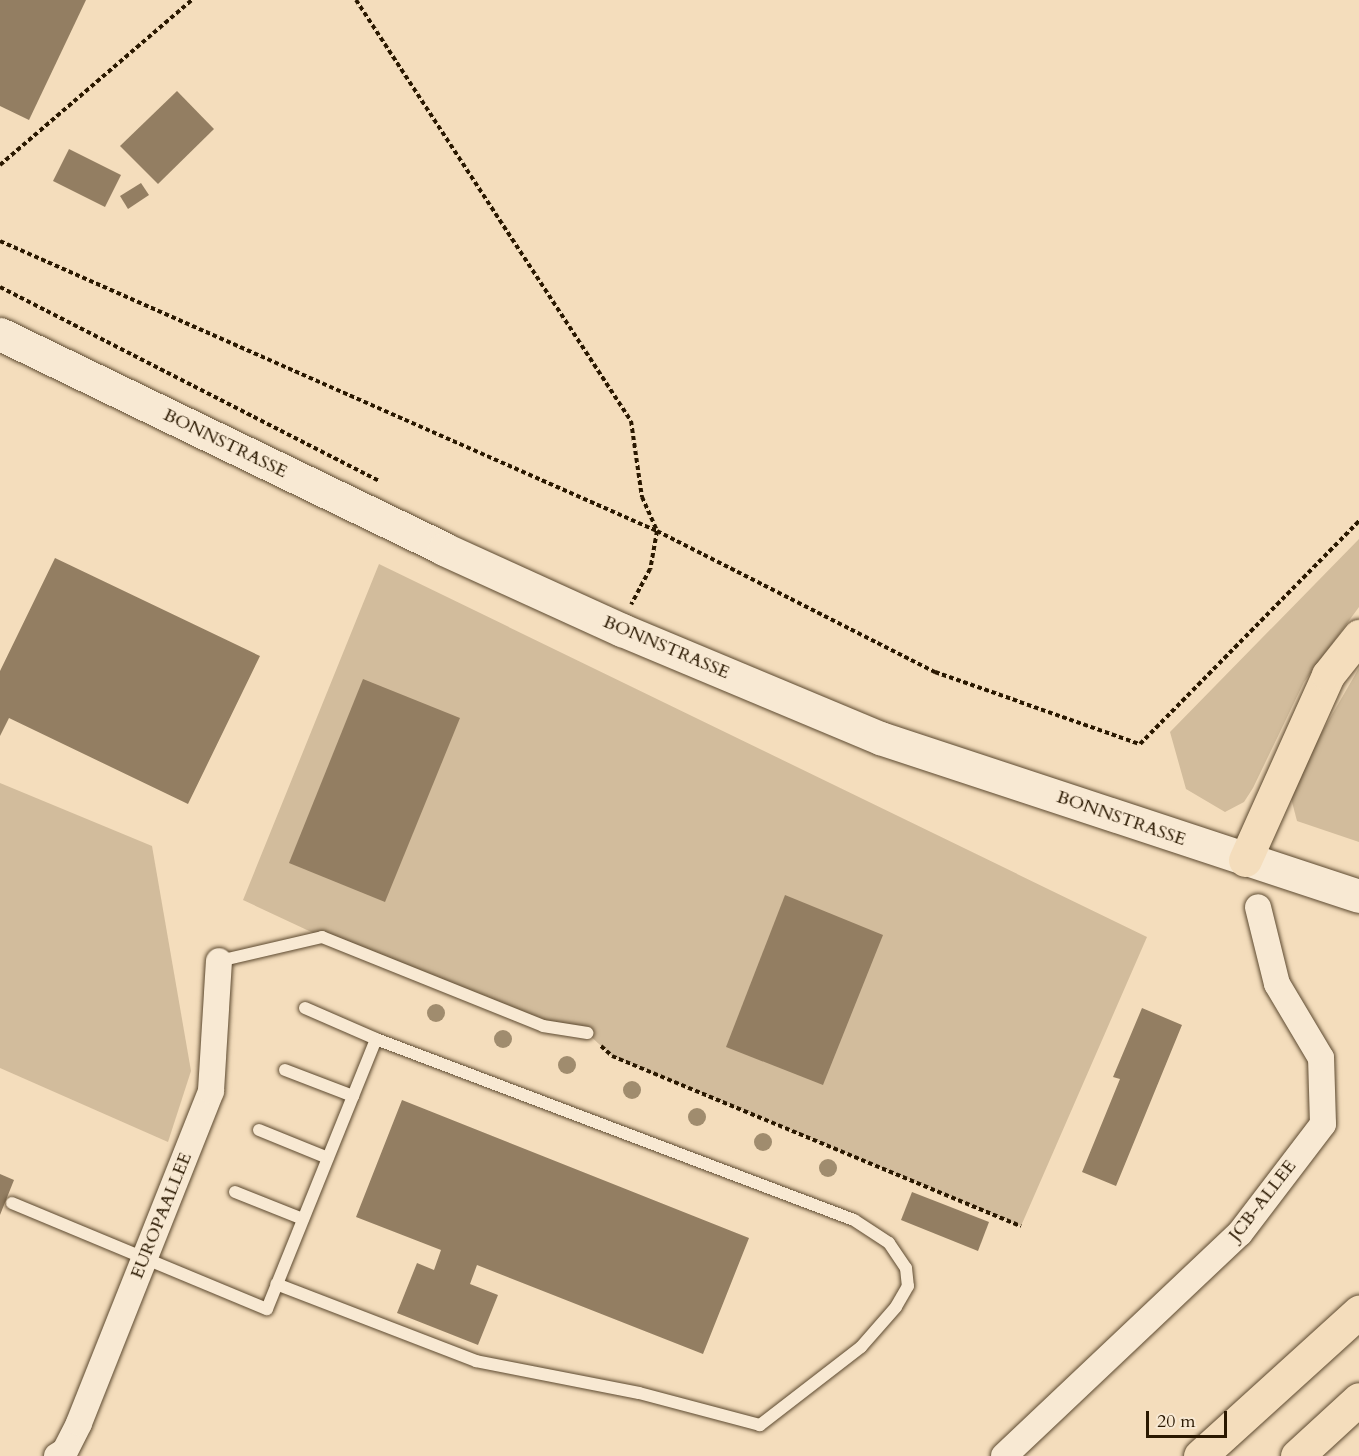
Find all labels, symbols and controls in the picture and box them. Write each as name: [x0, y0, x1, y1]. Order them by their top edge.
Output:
street label: BONNSTRASSE: [160, 405, 290, 483]
street label: BONNSTRASSE: [600, 612, 732, 684]
street label: BONNSTRASSE: [1054, 787, 1188, 851]
street label: EUROPAALLEE: [127, 1150, 197, 1282]
street label: JCB-ALLEE: [1225, 1156, 1301, 1246]
scale bar: [1149, 1399, 1230, 1437]
text: 20 m: [1157, 1409, 1196, 1434]

